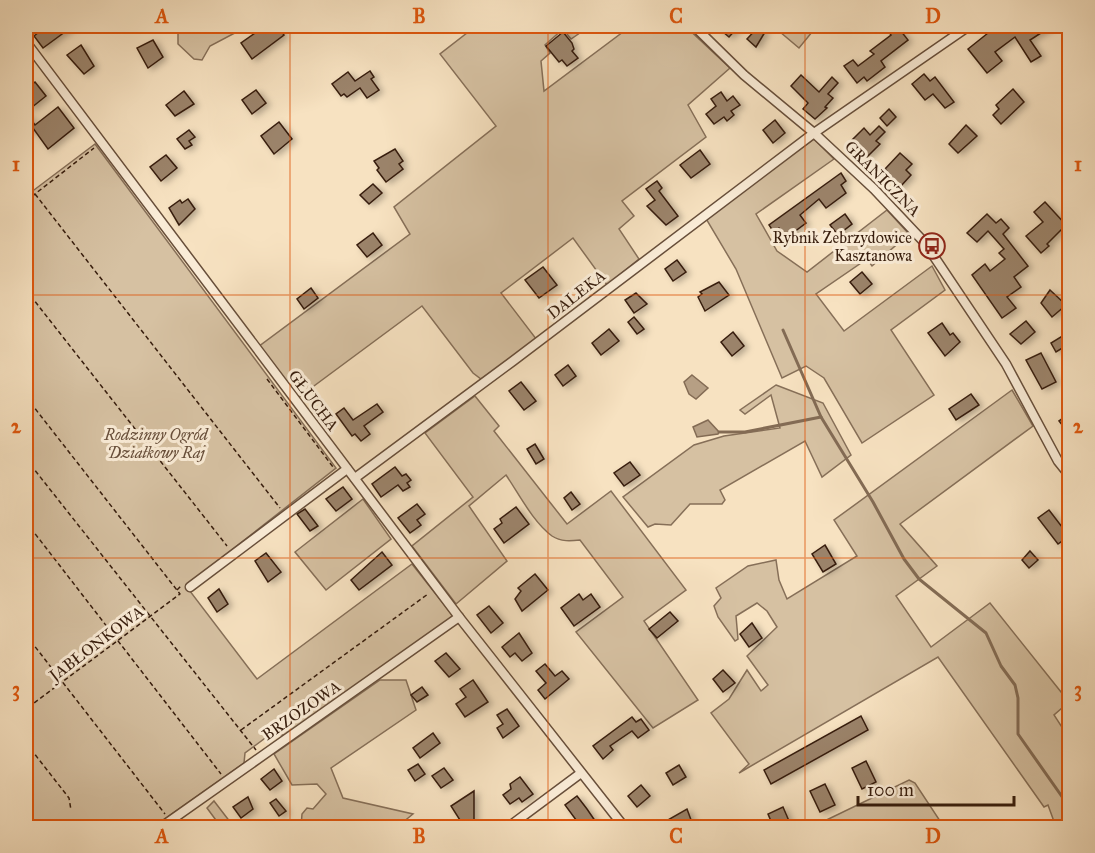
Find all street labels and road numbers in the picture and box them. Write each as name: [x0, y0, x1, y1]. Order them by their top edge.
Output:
street label: GRANICZNA: [841, 137, 925, 220]
street label: DALEKA: [543, 266, 609, 323]
street label: GŁUCHA: [285, 366, 343, 435]
street label: JABŁONKOWA: [44, 602, 148, 687]
street label: BRZOZOWA: [258, 676, 344, 744]

